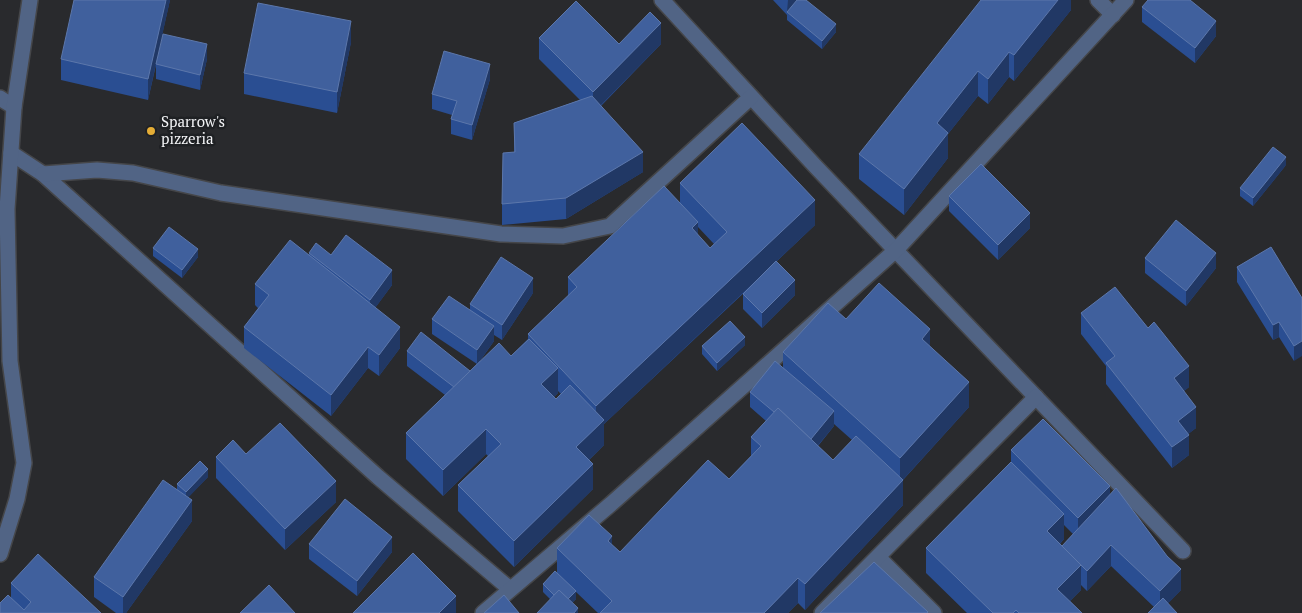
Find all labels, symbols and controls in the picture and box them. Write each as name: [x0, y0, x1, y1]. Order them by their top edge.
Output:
place label: Sparrow's pizzeria: [161, 111, 225, 148]
marker: Sparrow's pizzeria: [145, 125, 157, 137]

